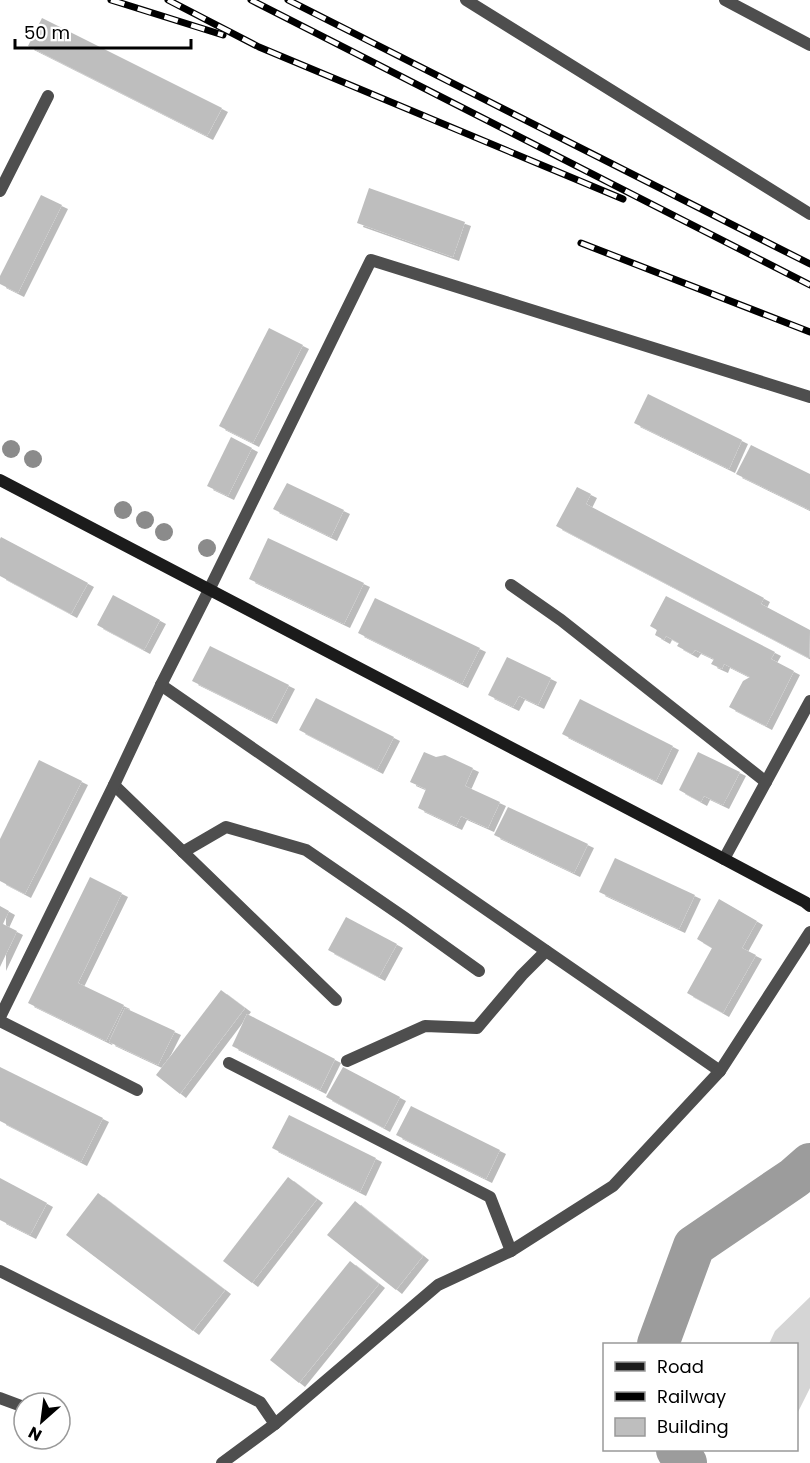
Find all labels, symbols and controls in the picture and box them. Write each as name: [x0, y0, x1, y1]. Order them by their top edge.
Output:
scale bar: [15, 12, 190, 50]
text: 50 m: [24, 20, 70, 45]
legend: [603, 1343, 798, 1451]
text: Road: [657, 1354, 704, 1379]
text: Railway: [657, 1384, 726, 1409]
north arrow: [12, 1391, 72, 1451]
text: Building: [657, 1414, 729, 1439]
text: N: [24, 1421, 46, 1447]

